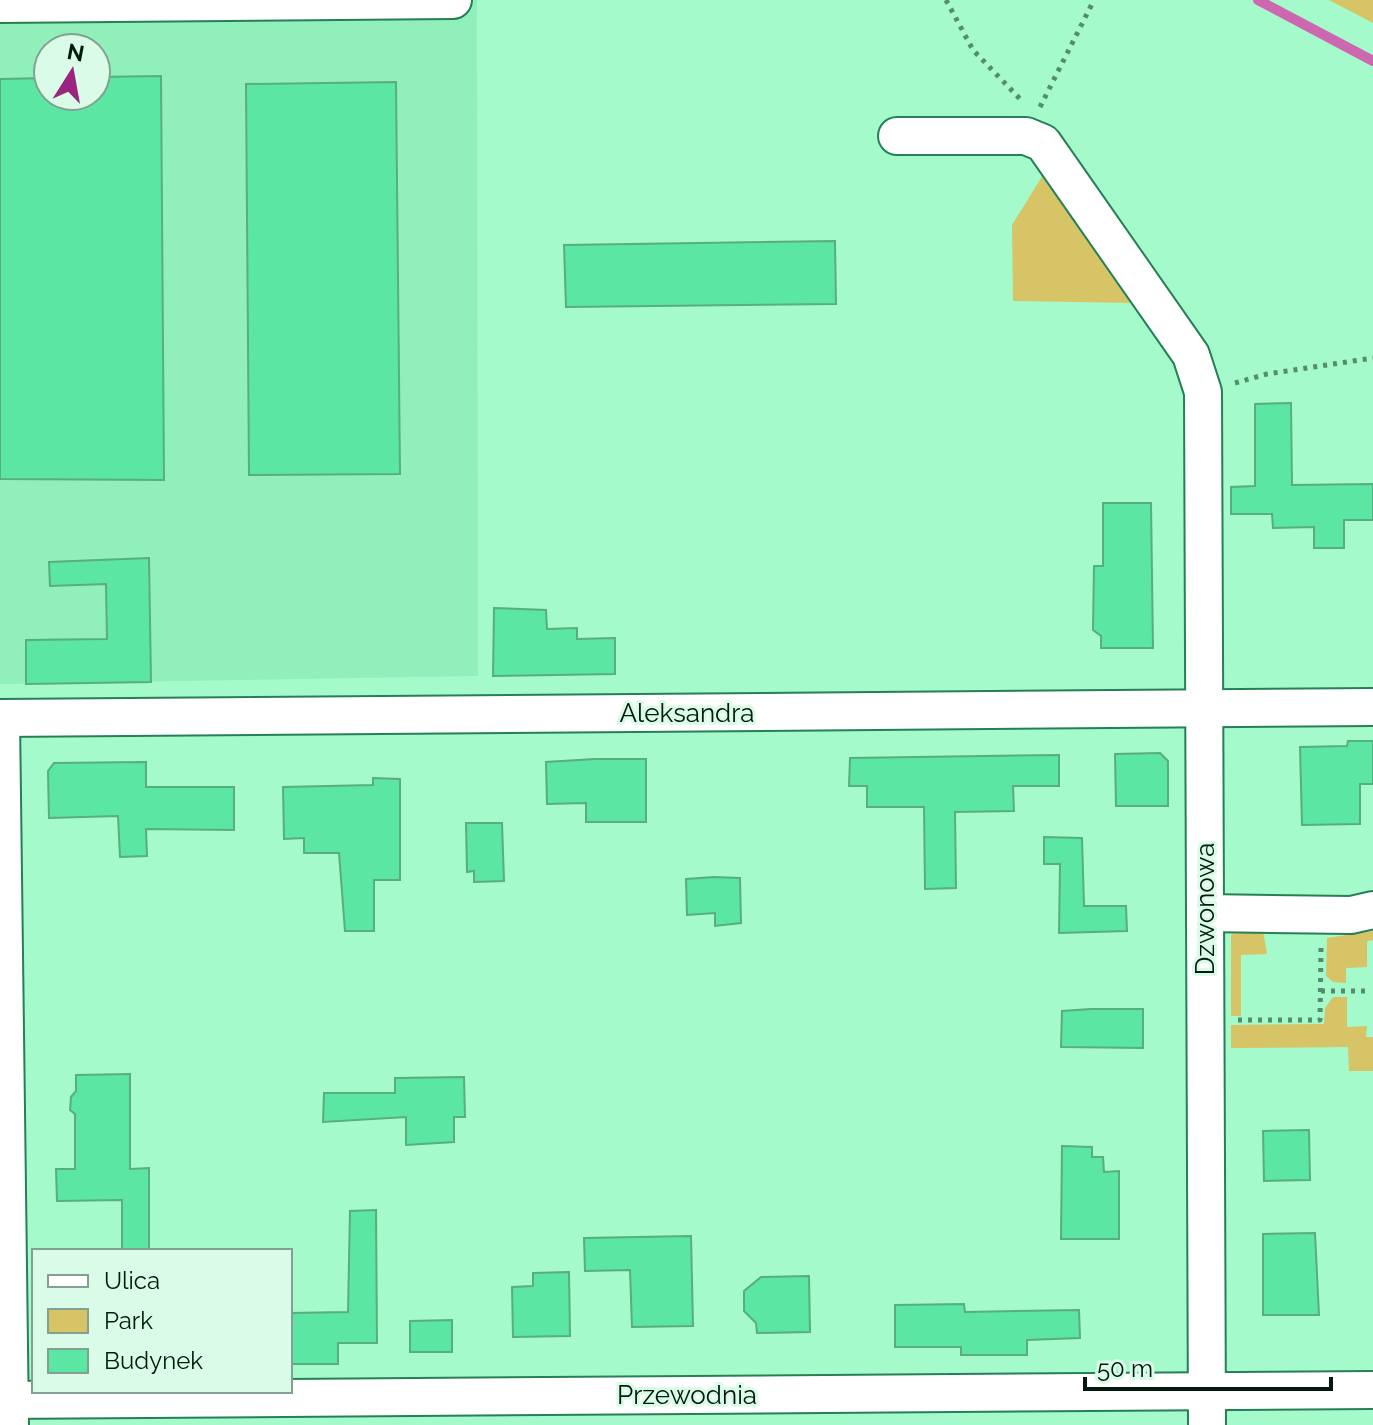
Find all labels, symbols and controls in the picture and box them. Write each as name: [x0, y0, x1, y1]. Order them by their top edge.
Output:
north arrow: [32, 32, 112, 112]
text: N: [65, 38, 87, 67]
street label: Aleksandra: [620, 698, 755, 728]
street label: Dzwonowa: [1190, 843, 1220, 975]
legend: [32, 1249, 292, 1393]
text: Ulica: [104, 1266, 160, 1295]
text: Park: [104, 1306, 153, 1335]
scale bar: [1085, 1341, 1331, 1391]
text: Budynek: [104, 1346, 203, 1375]
text: 50 m: [1097, 1354, 1153, 1383]
street label: Przewodnia: [617, 1380, 757, 1410]

